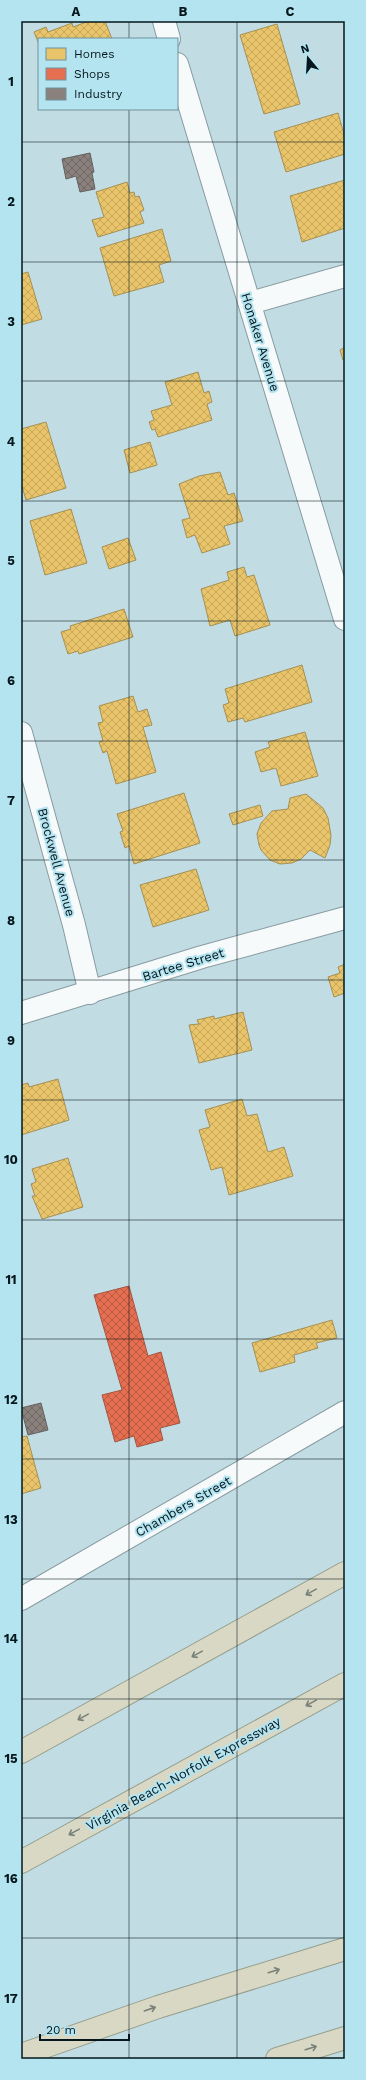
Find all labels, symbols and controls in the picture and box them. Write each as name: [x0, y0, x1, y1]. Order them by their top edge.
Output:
text: A: [72, 4, 81, 19]
text: B: [179, 4, 188, 19]
text: C: [286, 4, 295, 19]
legend: [38, 38, 178, 110]
north arrow: [288, 38, 328, 78]
text: N: [299, 42, 311, 56]
text: Homes: [74, 47, 115, 61]
text: Shops: [74, 67, 110, 81]
text: 1: [8, 74, 14, 89]
text: Industry: [74, 87, 123, 101]
text: 2: [7, 194, 15, 209]
street label: Honaker Avenue: [238, 291, 283, 393]
text: 3: [7, 314, 15, 329]
text: 4: [7, 434, 16, 449]
text: 5: [7, 553, 15, 568]
text: 6: [7, 673, 15, 688]
text: 7: [7, 793, 15, 808]
street label: Brockwell Avenue: [35, 806, 78, 918]
text: 8: [7, 913, 15, 928]
street label: Bartee Street: [140, 945, 226, 984]
text: 9: [7, 1033, 15, 1048]
text: 10: [4, 1152, 18, 1167]
text: 11: [5, 1272, 17, 1287]
text: 12: [4, 1392, 18, 1407]
street label: Chambers Street: [133, 1473, 234, 1540]
text: 13: [4, 1512, 18, 1527]
one-way arrow: [305, 1588, 317, 1596]
text: 14: [4, 1631, 19, 1646]
one-way arrow: [191, 1651, 203, 1659]
one-way arrow: [305, 1699, 317, 1707]
street label: Virginia Beach-Norfolk Expressway: [83, 1713, 283, 1833]
one-way arrow: [77, 1714, 89, 1722]
text: 15: [4, 1751, 18, 1766]
one-way arrow: [68, 1829, 80, 1837]
text: 16: [4, 1871, 18, 1886]
one-way arrow: [268, 1967, 281, 1974]
text: 17: [4, 1991, 18, 2006]
one-way arrow: [144, 2005, 156, 2013]
scale bar: [40, 2016, 129, 2042]
text: 20 m: [46, 2023, 76, 2037]
one-way arrow: [304, 2044, 317, 2051]

